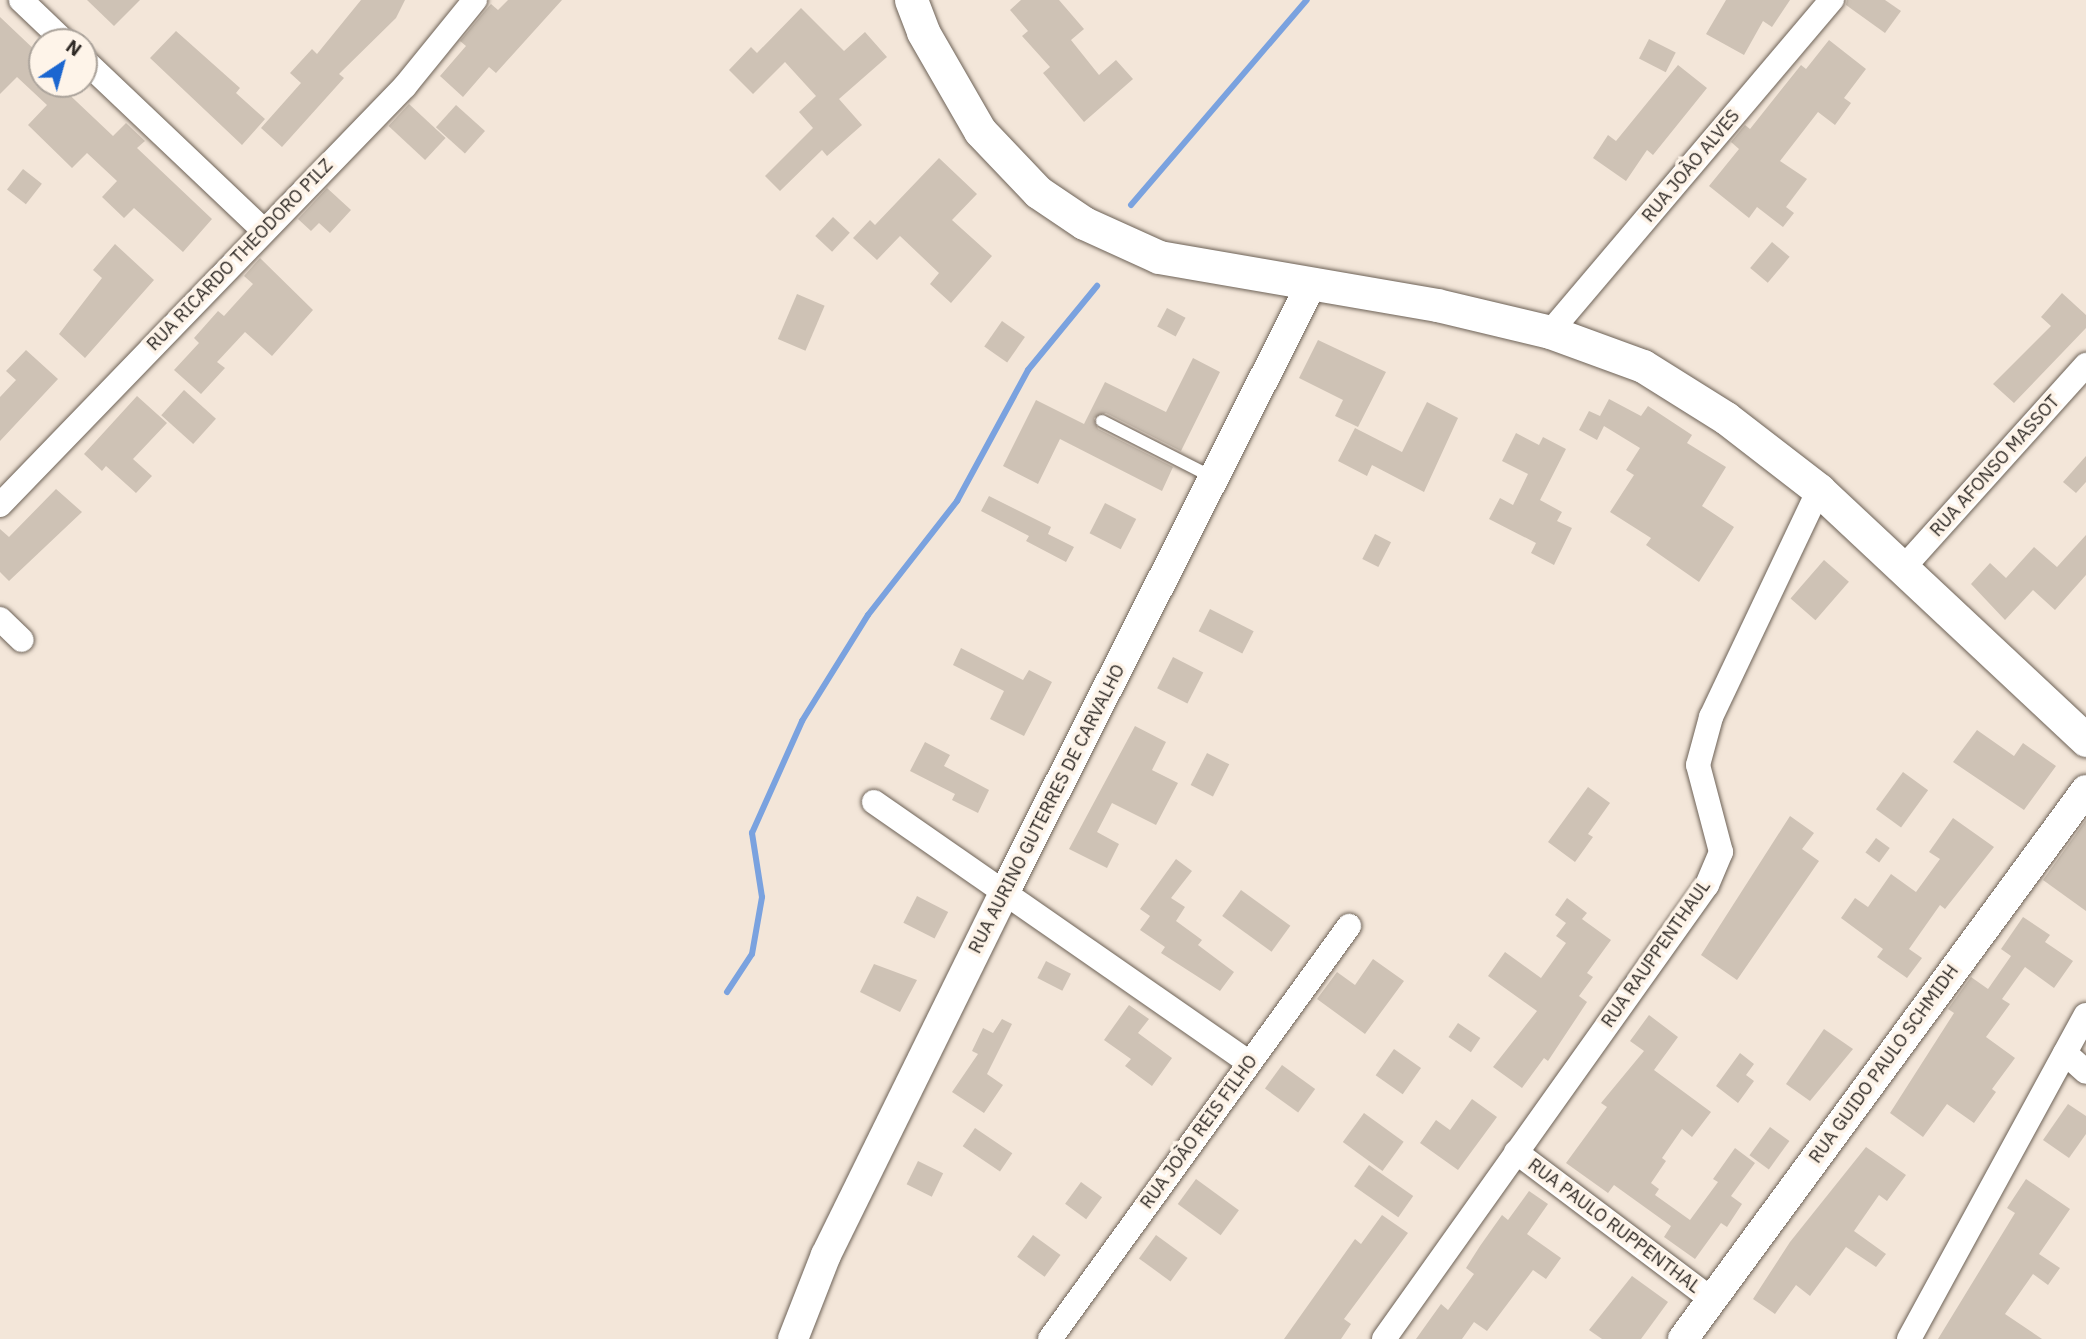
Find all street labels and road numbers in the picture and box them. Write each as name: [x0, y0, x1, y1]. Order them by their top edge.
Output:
street label: RUA JOÃO ALVES: [1638, 105, 1744, 227]
street label: RUA RICARDO THEODORO PILZ: [143, 155, 337, 355]
street label: RUA AFONSO MASSOT: [1926, 391, 2064, 541]
street label: RUA AURINO GUTERRES DE CARVALHO: [964, 661, 1130, 957]
street label: RUA RAUPPENTHAUL: [1597, 876, 1715, 1032]
street label: RUA GUIDO PAULO SCHMIDH: [1805, 961, 1963, 1167]
street label: RUA JOÃO REIS FILHO: [1136, 1051, 1262, 1213]
street label: RUA PAULO RUPPENTHAL: [1524, 1154, 1704, 1298]

